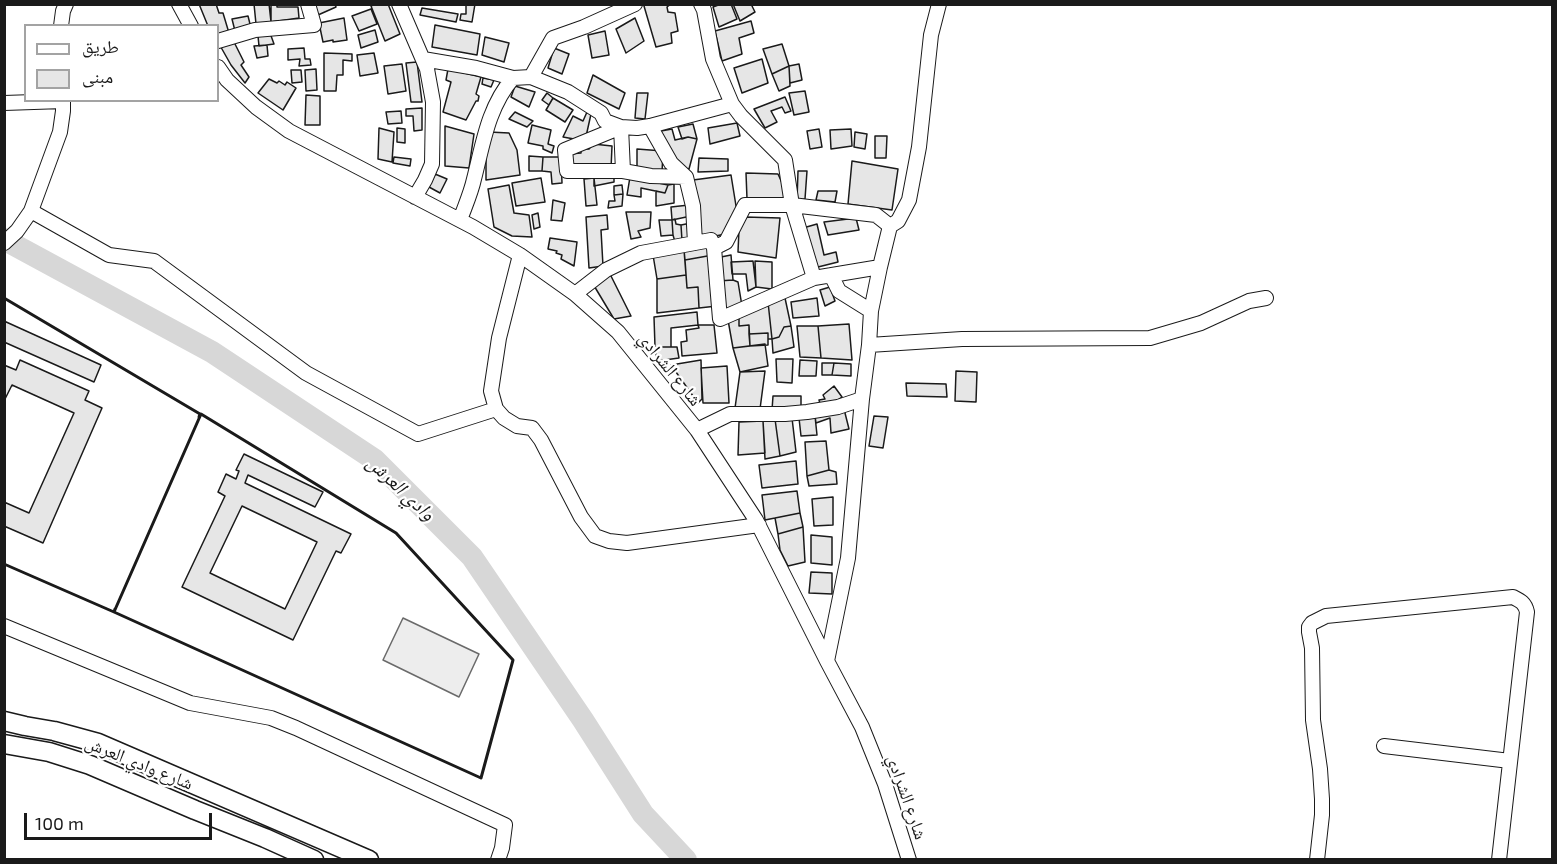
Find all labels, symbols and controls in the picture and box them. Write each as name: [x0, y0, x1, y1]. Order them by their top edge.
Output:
legend: [24, 24, 219, 102]
text: طريق: [82, 35, 119, 57]
text: مبنى: [82, 65, 113, 87]
street label: شارع الشرادي: [634, 328, 706, 410]
water label: وادي العرش: [362, 450, 440, 526]
street label: شارع وادي العرش: [82, 732, 196, 794]
street label: شارع الشرادي: [882, 752, 932, 842]
scale bar: [27, 801, 214, 839]
text: 100 m: [35, 812, 84, 834]

